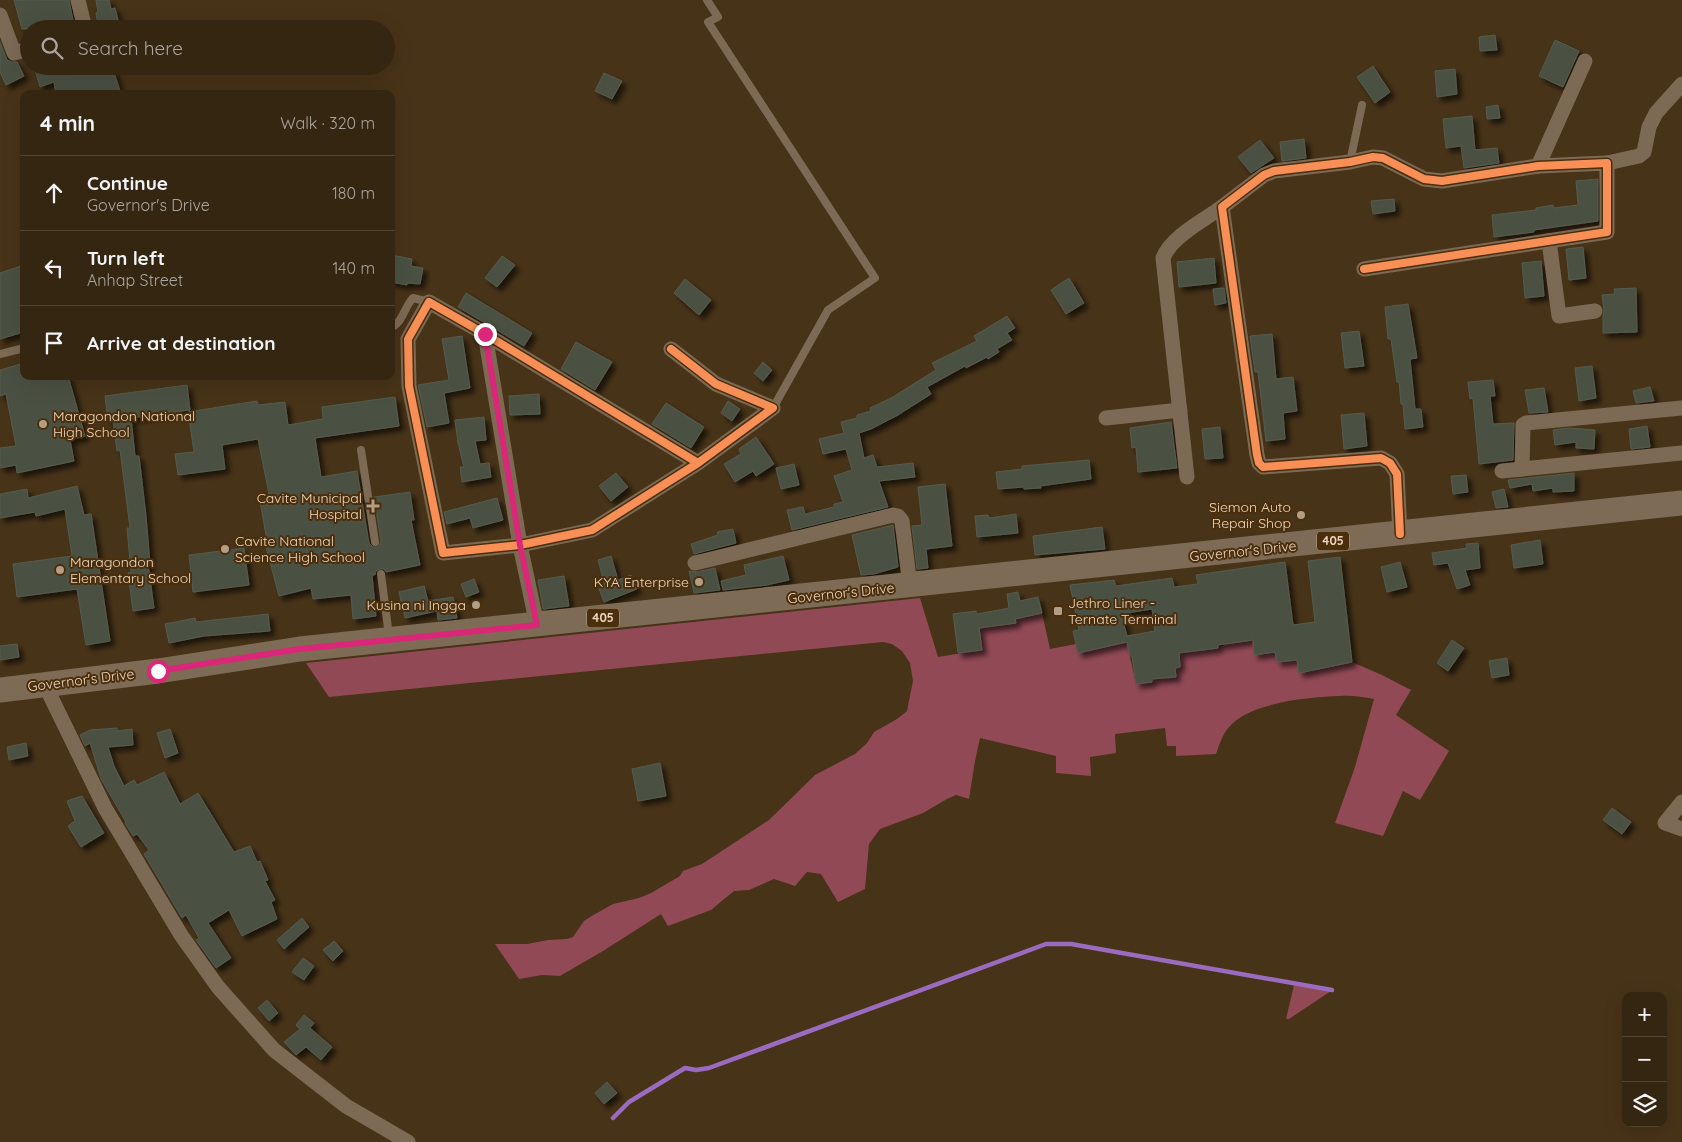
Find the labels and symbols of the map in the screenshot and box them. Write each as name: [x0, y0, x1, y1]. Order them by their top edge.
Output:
route end: [474, 323, 497, 346]
place label: Maragondon National High School: [53, 407, 195, 441]
marker: Maragondon National High School: [37, 418, 49, 430]
place label: Cavite Municipal Hospital: [257, 489, 362, 523]
place label: Siemon Auto Repair Shop: [1209, 498, 1291, 532]
marker: Cavite Municipal Hospital: [366, 499, 380, 513]
marker: Siemon Auto Repair Shop: [1295, 509, 1307, 521]
place label: Cavite National Science High School: [235, 532, 365, 566]
road number: 405: [1317, 532, 1349, 550]
street label: Governor's Drive: [1189, 536, 1297, 566]
marker: Cavite National Science High School: [219, 543, 231, 555]
place label: Maragondon Elementary School: [70, 553, 191, 587]
marker: Maragondon Elementary School: [54, 564, 66, 576]
place label: KYA Enterprise: [594, 573, 689, 591]
marker: KYA Enterprise: [693, 576, 705, 588]
street label: Governor's Drive: [787, 578, 895, 608]
place label: Jethro Liner - Ternate Terminal: [1068, 594, 1177, 628]
place label: Kusina ni Ingga: [366, 596, 466, 614]
marker: Kusina ni Ingga: [470, 599, 482, 611]
marker: Jethro Liner - Ternate Terminal: [1052, 605, 1064, 617]
road number: 405: [587, 608, 619, 628]
route start: [147, 660, 170, 683]
street label: Governor's Drive: [27, 665, 136, 695]

